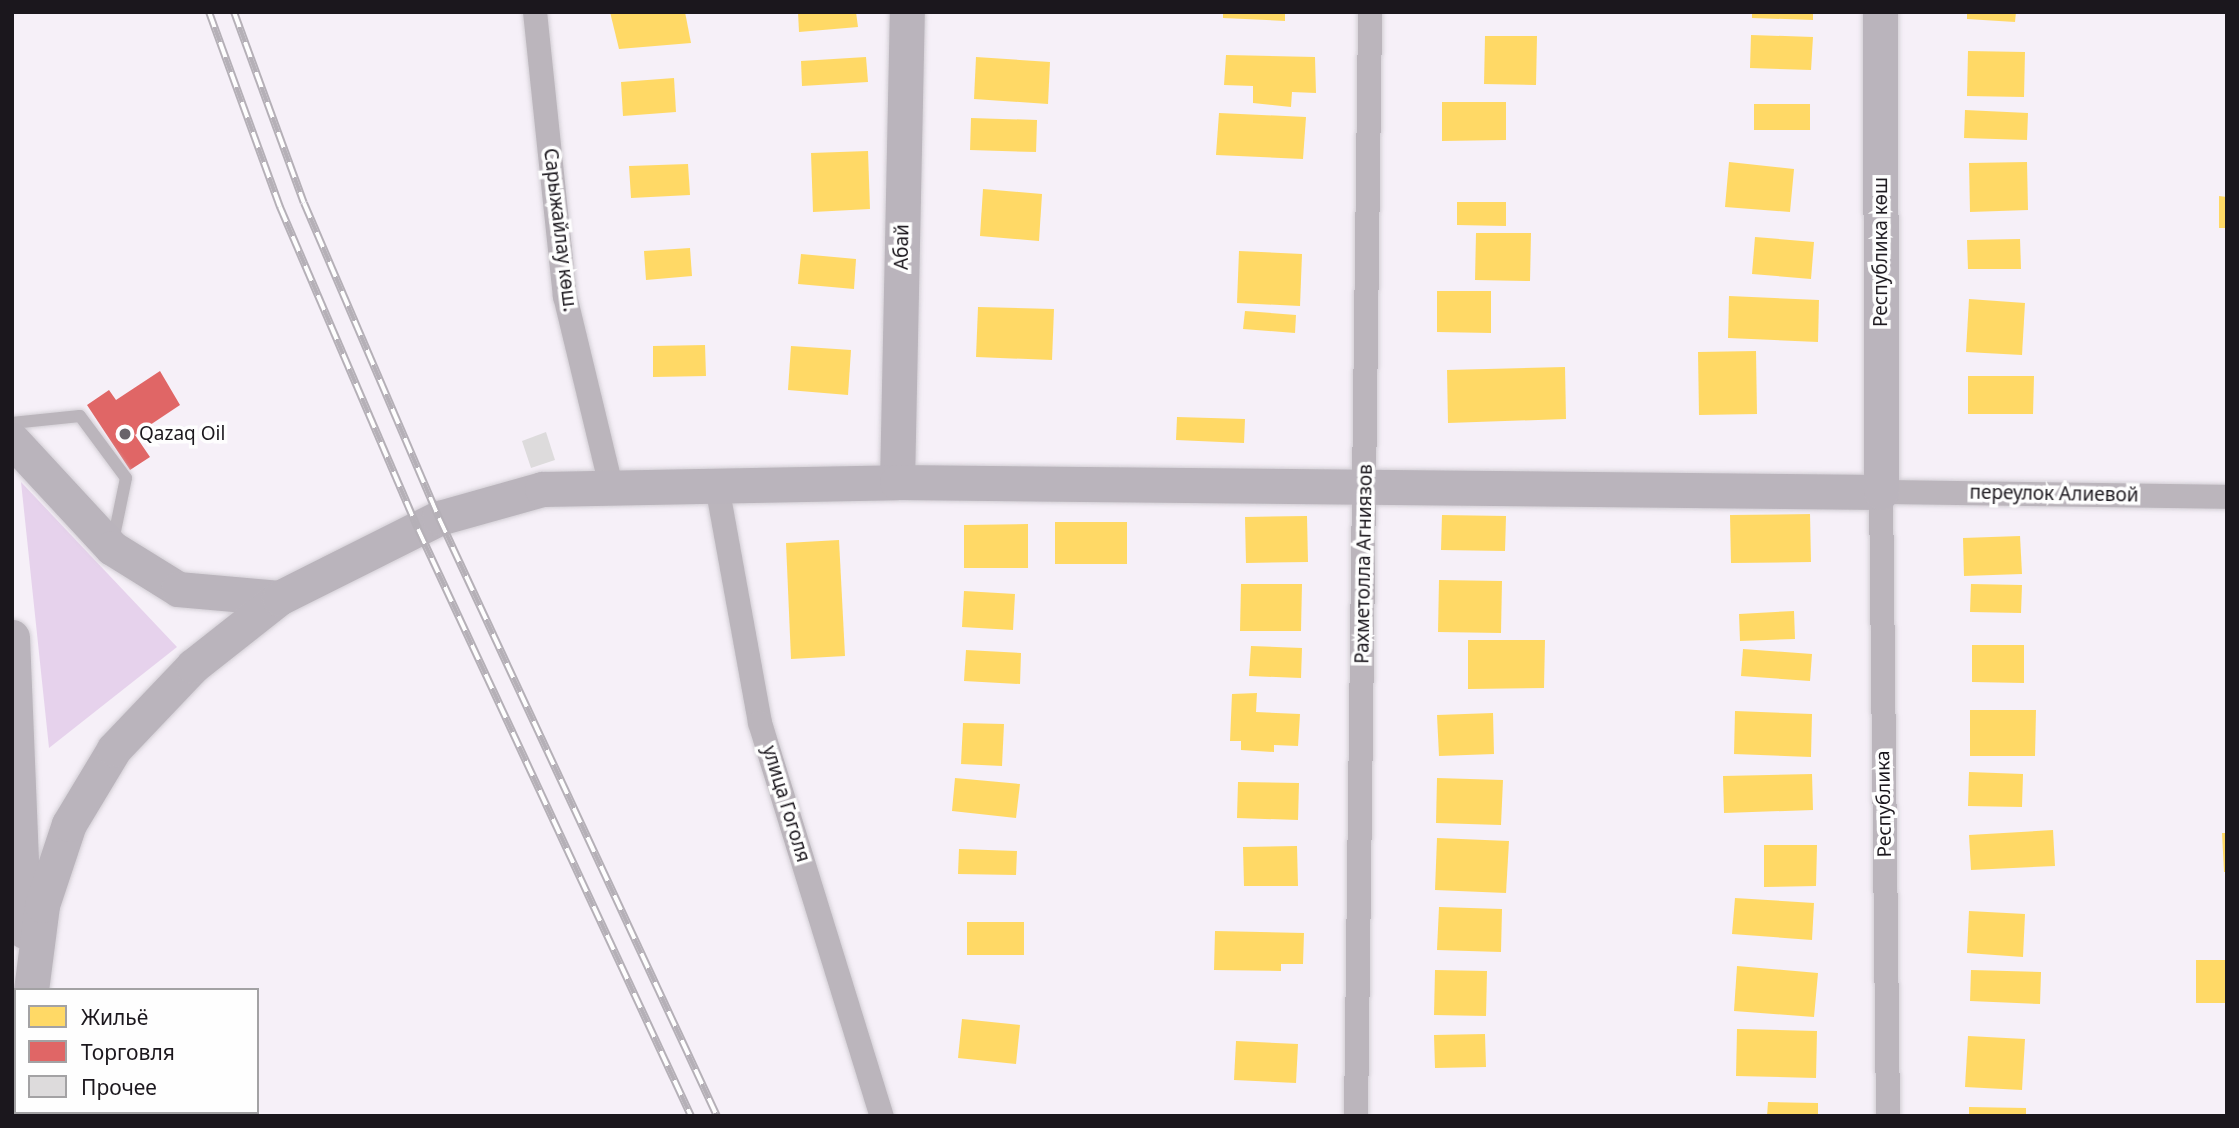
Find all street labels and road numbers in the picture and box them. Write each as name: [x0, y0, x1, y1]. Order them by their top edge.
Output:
street label: Сарыжайлау көш.: [539, 147, 581, 313]
street label: Республика көш: [1870, 177, 1892, 327]
street label: Абай: [890, 224, 914, 270]
street label: Рахметолла Агниязов: [1351, 464, 1377, 664]
street label: переулок Алиевой: [1969, 481, 2139, 507]
street label: улица Гоголя: [757, 743, 815, 865]
street label: Республика: [1872, 750, 1896, 858]

